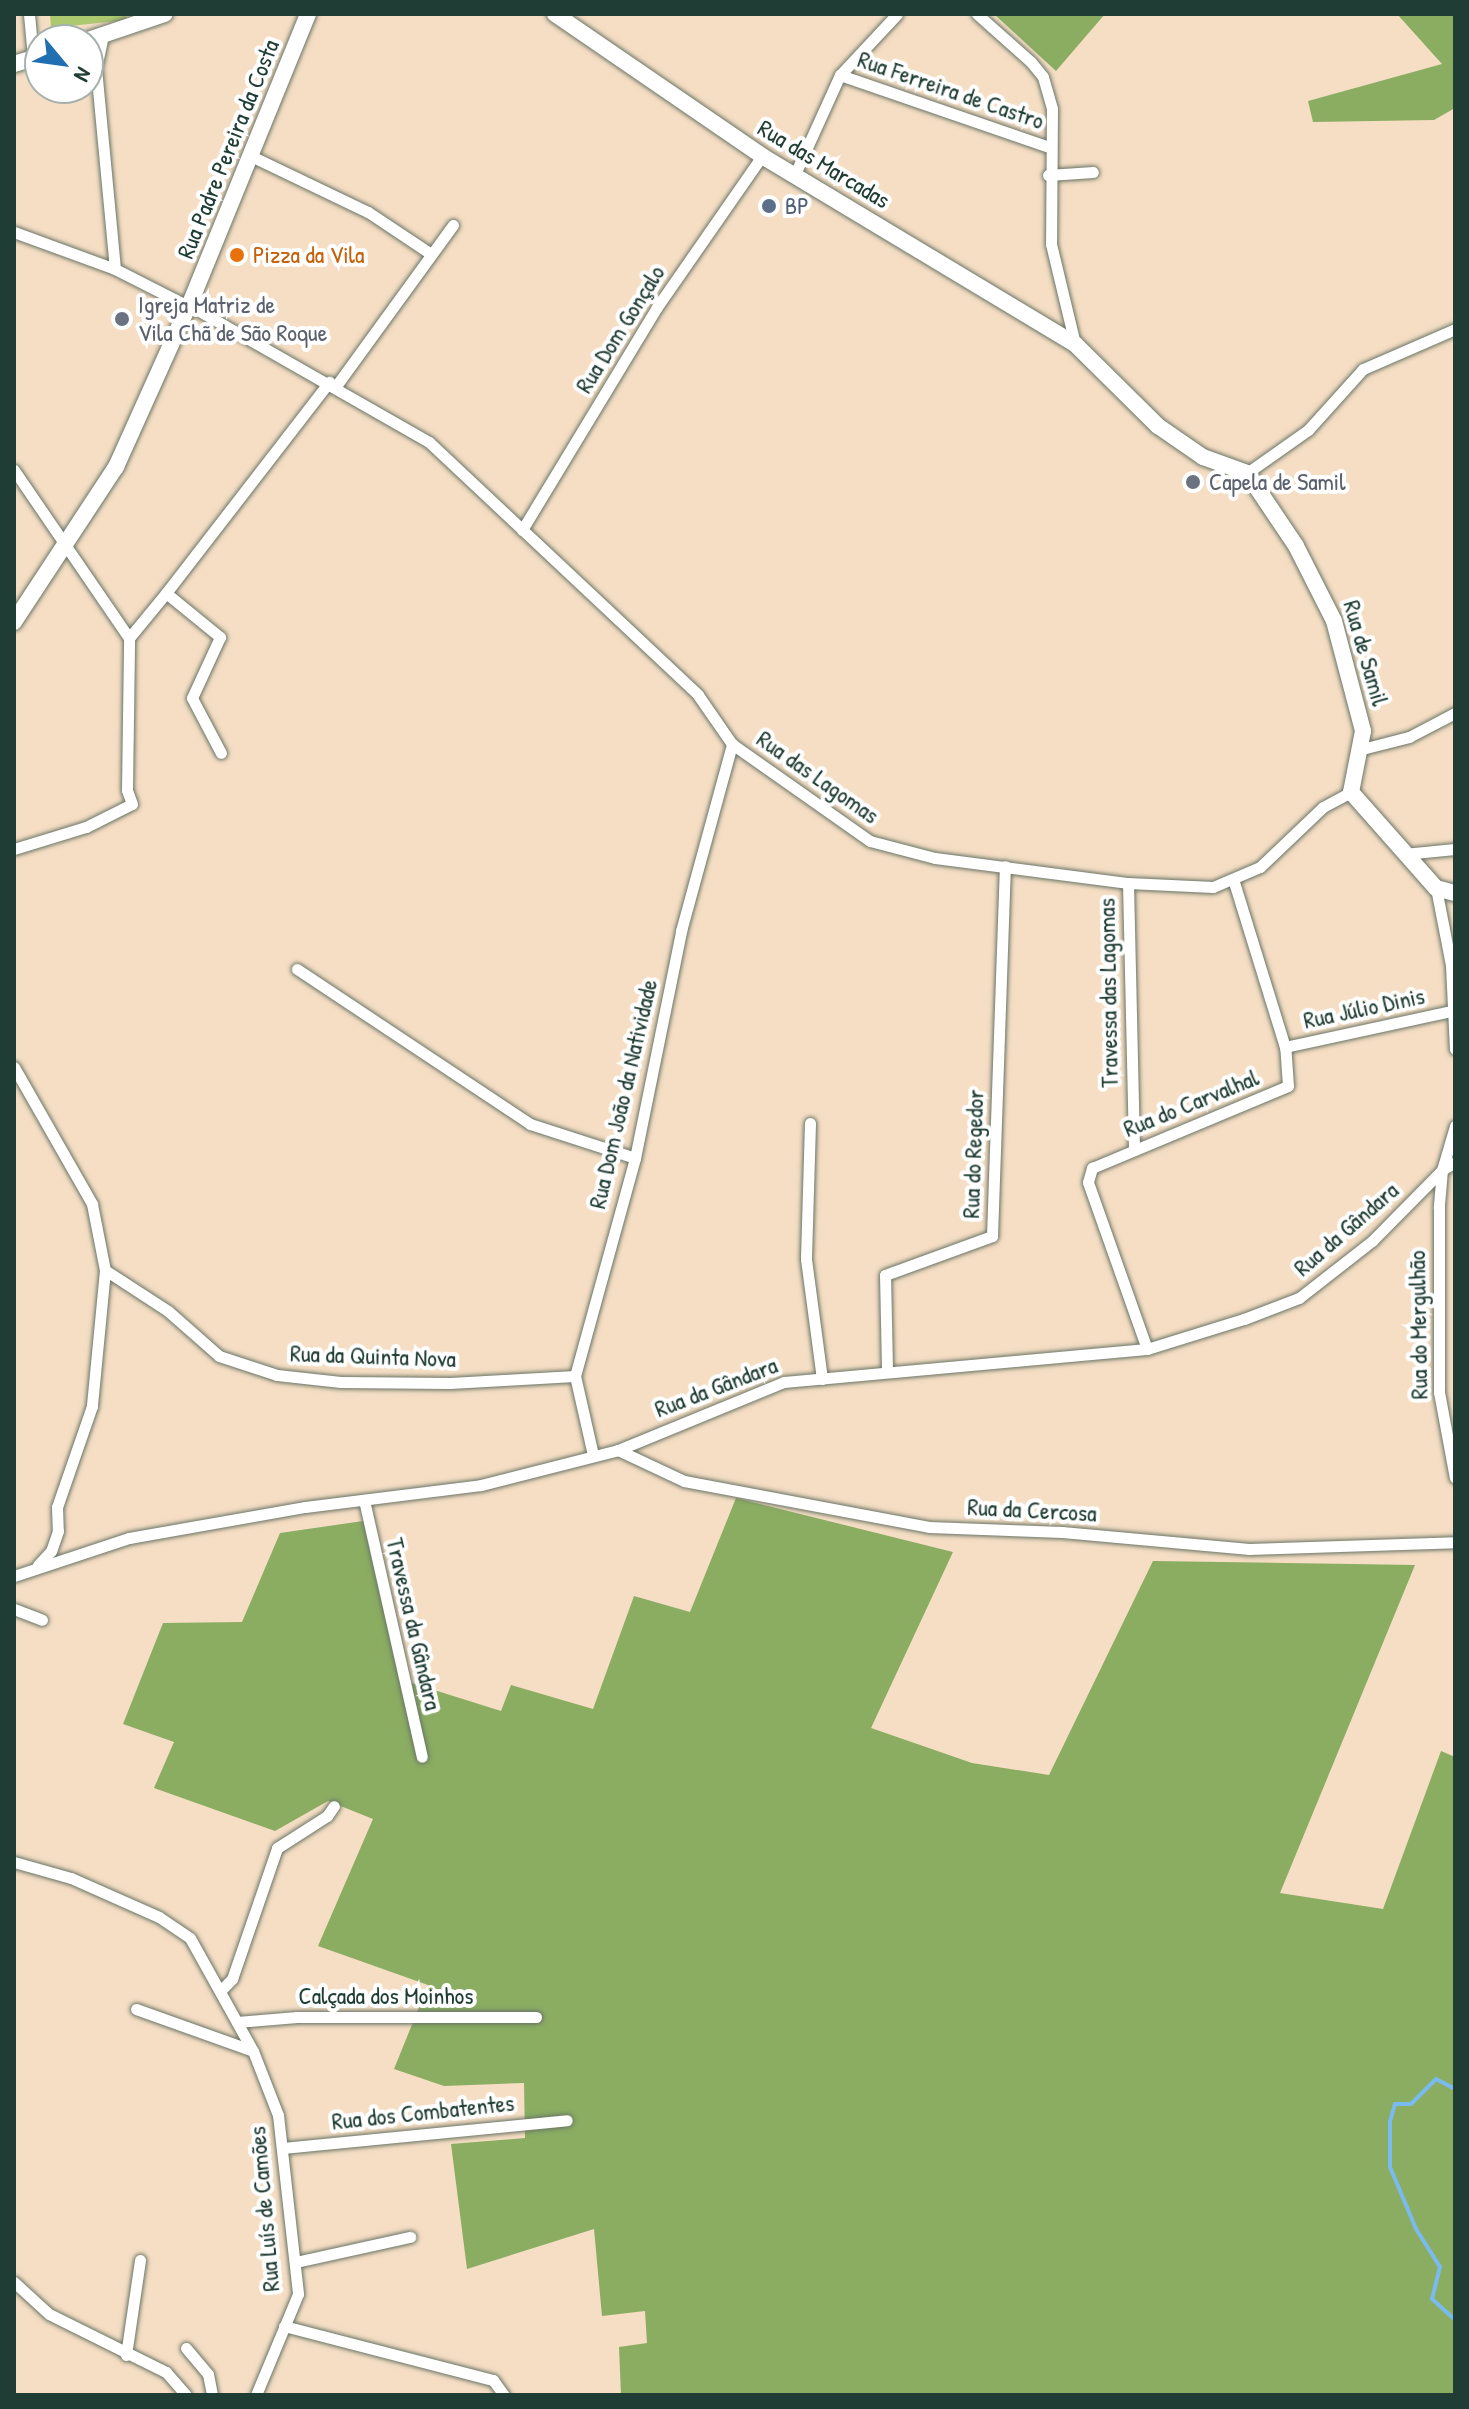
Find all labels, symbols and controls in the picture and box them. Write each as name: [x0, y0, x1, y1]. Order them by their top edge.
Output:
north arrow: [24, 24, 104, 104]
street label: Rua Padre Pereira da Costa: [171, 35, 285, 263]
street label: Rua Ferreira de Castro: [854, 45, 1048, 135]
text: N: [67, 62, 99, 87]
street label: Rua das Marcadas: [753, 113, 895, 215]
place label: BP: [785, 192, 809, 220]
marker: BP: [760, 197, 778, 215]
place label: Pizza da Vila: [253, 241, 364, 269]
marker: Pizza da Vila: [228, 246, 246, 264]
street label: Rua Dom Gonçalo: [569, 260, 671, 398]
place label: Igreja Matriz de Vila Chã de São Roque: [138, 291, 327, 347]
marker: Igreja Matriz de Vila Chã de São Roque: [113, 310, 131, 328]
place label: Capela de Samil: [1209, 468, 1346, 496]
marker: Capela de Samil: [1184, 473, 1202, 491]
street label: Rua de Samil: [1337, 597, 1395, 709]
street label: Rua das Lagomas: [751, 724, 885, 830]
street label: Travessa das Lagomas: [1092, 898, 1124, 1088]
street label: Rua Dom João da Natividade: [583, 977, 663, 1211]
street label: Rua Júlio Dinis: [1301, 981, 1427, 1035]
street label: Rua do Carvalhal: [1119, 1063, 1263, 1143]
street label: Rua do Regedor: [956, 1089, 990, 1219]
street label: Rua da Gândara: [1288, 1176, 1404, 1282]
street label: Rua do Mergulhão: [1402, 1250, 1434, 1400]
street label: Rua da Quinta Nova: [290, 1339, 456, 1373]
street label: Rua da Gândara: [651, 1350, 781, 1424]
street label: Rua da Cercosa: [967, 1492, 1097, 1528]
street label: Travessa da Gândara: [380, 1535, 448, 1713]
street label: Calçada dos Moinhos: [299, 1982, 473, 2010]
street label: Rua dos Combatentes: [330, 2088, 516, 2136]
street label: Rua Luís de Camões: [242, 2125, 286, 2293]

